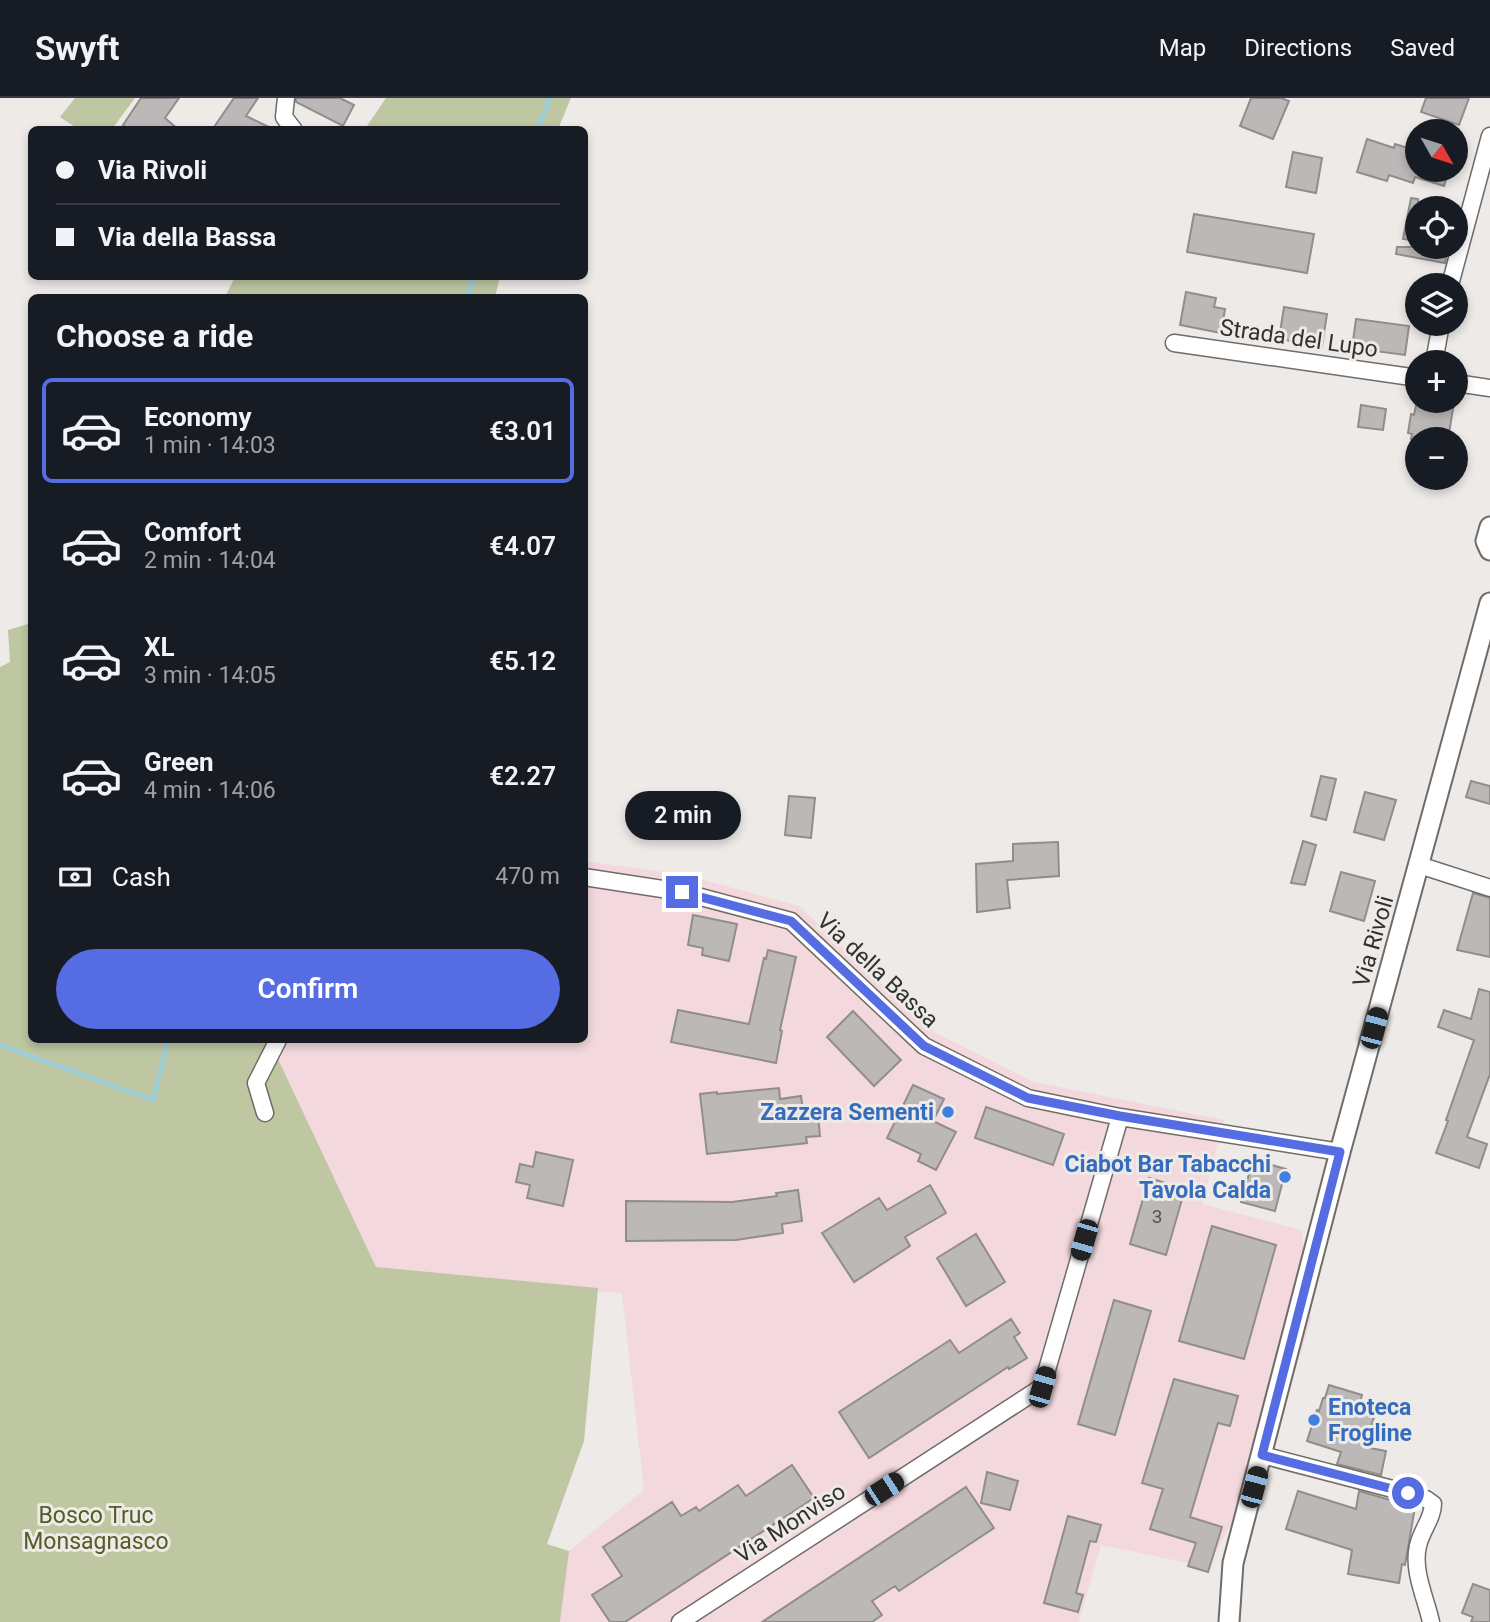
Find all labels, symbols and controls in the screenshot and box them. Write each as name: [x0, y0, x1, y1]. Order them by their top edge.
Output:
text: Swyft: [35, 29, 119, 68]
text: Map: [1159, 34, 1206, 62]
text: Directions: [1244, 34, 1352, 62]
text: Saved: [1390, 34, 1455, 62]
north arrow: [1405, 119, 1468, 182]
map controls: [1405, 119, 1468, 490]
text: Via Rivoli: [98, 155, 207, 185]
button: locate: [1405, 196, 1468, 259]
text: Via della Bassa: [98, 222, 276, 252]
button: layers: [1405, 273, 1468, 336]
street label: Strada del Lupo: [1218, 314, 1380, 363]
text: Choose a ride: [56, 317, 253, 355]
button: +: [1405, 350, 1468, 413]
icon: car: [60, 399, 123, 462]
text: Economy: [144, 402, 251, 432]
text: €3.01: [489, 416, 556, 446]
button: −: [1405, 427, 1468, 490]
text: 1 min · 14:03: [144, 432, 276, 459]
icon: car: [60, 514, 123, 577]
text: Comfort: [144, 517, 241, 547]
text: €4.07: [489, 531, 556, 561]
text: 2 min · 14:04: [144, 547, 276, 574]
icon: car: [60, 629, 123, 692]
text: XL: [144, 632, 175, 662]
text: €5.12: [489, 646, 556, 676]
text: 3 min · 14:05: [144, 662, 276, 689]
icon: car: [60, 744, 123, 807]
text: Green: [144, 747, 214, 777]
text: €2.27: [489, 761, 556, 791]
text: 4 min · 14:06: [144, 777, 276, 804]
callout: 2 min: [624, 790, 740, 840]
text: 2 min: [654, 802, 712, 829]
icon: cash: [56, 858, 94, 896]
text: Cash: [112, 862, 171, 892]
text: 470 m: [495, 863, 560, 890]
route end: [666, 876, 698, 908]
street label: Via Rivoli: [1348, 892, 1399, 990]
street label: Via della Bassa: [811, 907, 944, 1033]
button: Confirm: [56, 949, 560, 1029]
car: [1359, 1005, 1390, 1051]
place label: Zazzera Sementi: [760, 1099, 934, 1126]
marker: Zazzera Sementi: [940, 1104, 956, 1120]
place label: Ciabot Bar Tabacchi Tavola Calda: [1065, 1151, 1271, 1204]
marker: Ciabot Bar Tabacchi Tavola Calda: [1277, 1169, 1293, 1185]
house number: 3: [1152, 1205, 1162, 1228]
car: [1069, 1217, 1100, 1263]
car: [1027, 1364, 1058, 1410]
place label: Enoteca Frogline: [1328, 1394, 1412, 1447]
marker: Enoteca Frogline: [1306, 1412, 1322, 1428]
car: [1239, 1464, 1270, 1510]
car: [861, 1469, 908, 1509]
route start: [1392, 1477, 1424, 1509]
street label: Via Monviso: [730, 1478, 850, 1569]
park label: Bosco Truc Monsagnasco: [23, 1502, 169, 1555]

